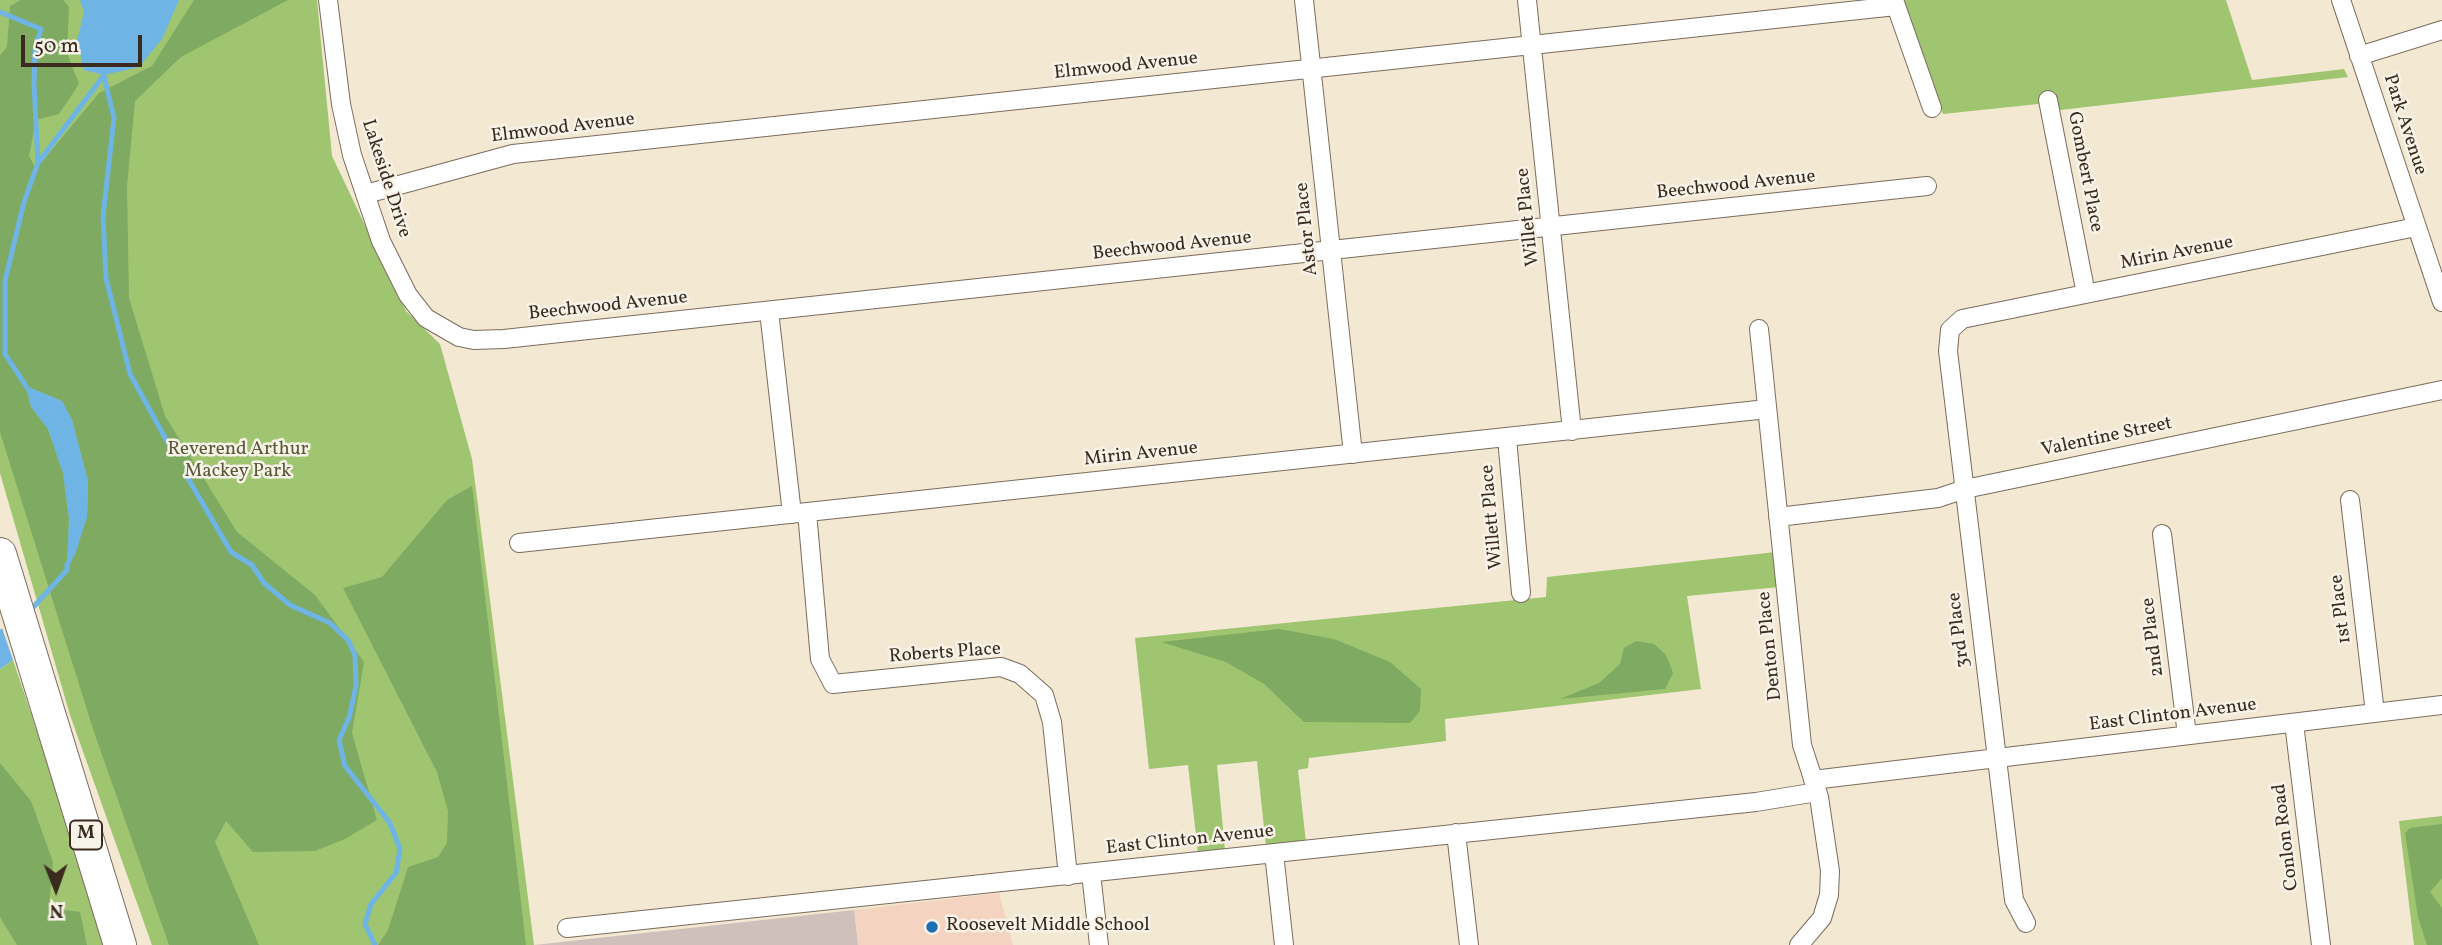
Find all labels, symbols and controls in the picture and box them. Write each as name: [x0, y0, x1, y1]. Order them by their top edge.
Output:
scale bar: [24, 21, 145, 65]
text: 50 m: [34, 32, 79, 61]
street label: Elmwood Avenue: [1053, 48, 1199, 86]
street label: Park Avenue: [2377, 72, 2431, 178]
street label: Elmwood Avenue: [490, 109, 636, 149]
street label: Gombert Place: [2061, 110, 2107, 234]
street label: Lakeside Drive: [355, 117, 415, 241]
street label: Beechwood Avenue: [1655, 166, 1817, 206]
street label: Willet Place: [1513, 167, 1545, 267]
street label: Astor Place: [1292, 181, 1324, 277]
street label: Beechwood Avenue: [1091, 227, 1253, 267]
street label: Mirin Avenue: [2119, 232, 2235, 276]
street label: Beechwood Avenue: [527, 287, 689, 327]
street label: Valentine Street: [2040, 413, 2174, 463]
street label: Mirin Avenue: [1083, 438, 1199, 472]
park label: Reverend Arthur Mackey Park: [167, 440, 309, 484]
street label: Willett Place: [1477, 464, 1509, 570]
street label: 1st Place: [2326, 573, 2358, 645]
street label: Denton Place: [1754, 590, 1788, 702]
street label: 3rd Place: [1944, 591, 1976, 669]
street label: 2nd Place: [2138, 596, 2170, 678]
street label: Roberts Place: [888, 639, 1002, 669]
street label: East Clinton Avenue: [2088, 694, 2258, 738]
street label: Conlon Road: [2269, 782, 2305, 892]
road number: M: [70, 820, 102, 850]
street label: East Clinton Avenue: [1105, 821, 1275, 861]
north arrow: [21, 854, 91, 924]
text: N: [49, 897, 63, 923]
place label: Roosevelt Middle School: [946, 916, 1150, 938]
marker: Roosevelt Middle School: [924, 919, 940, 935]

